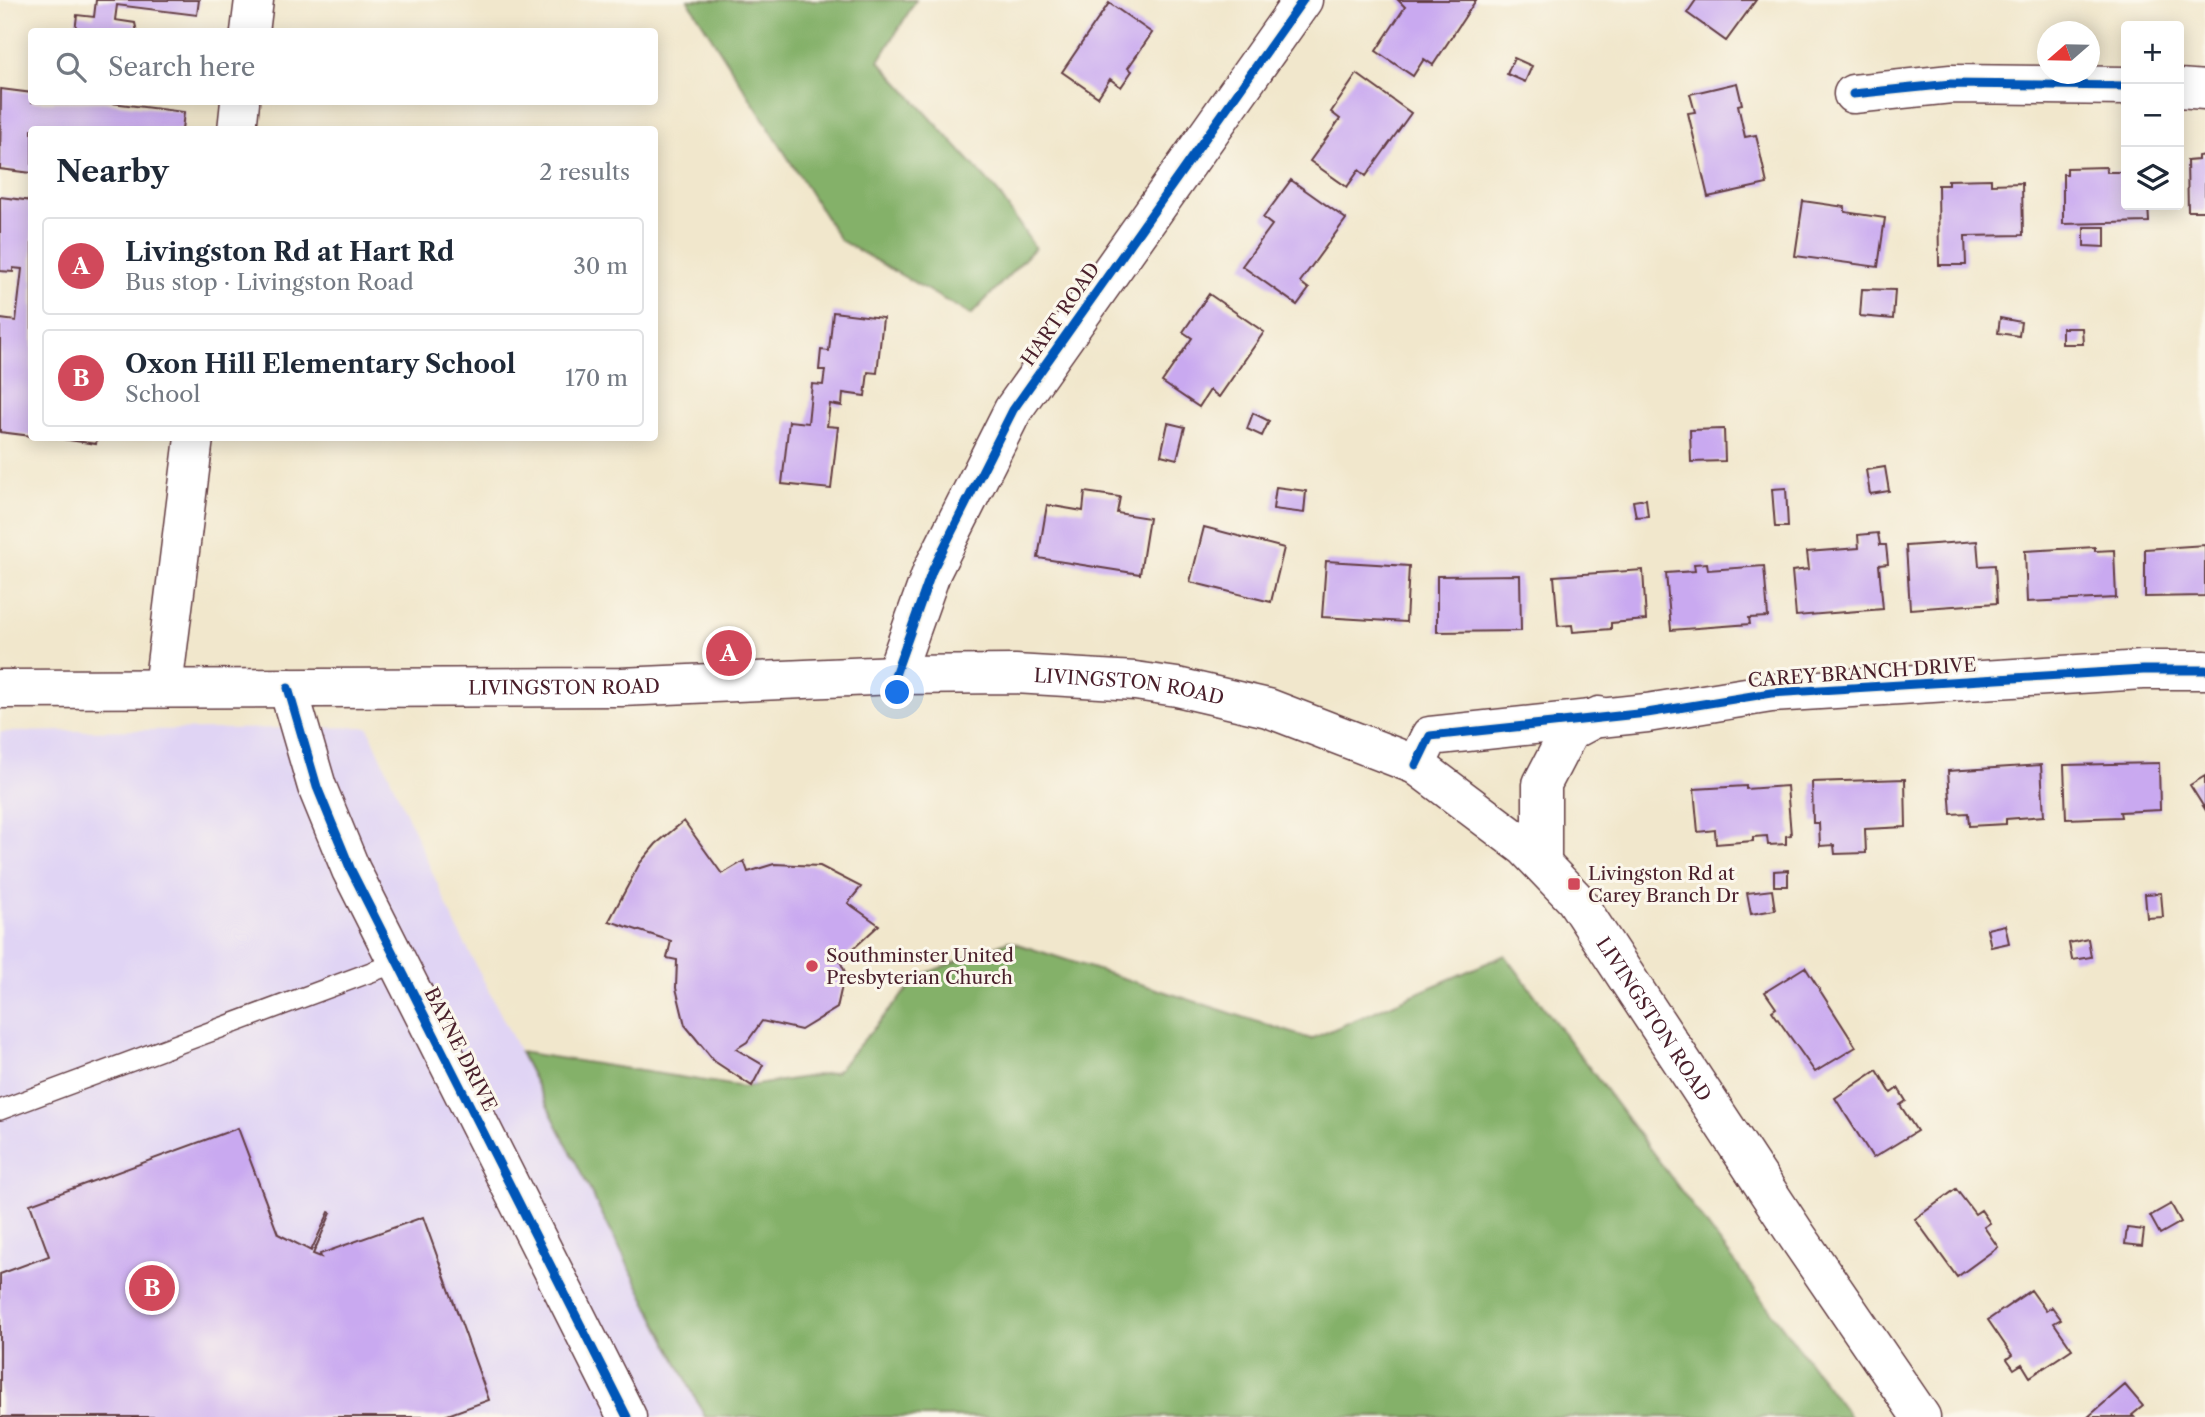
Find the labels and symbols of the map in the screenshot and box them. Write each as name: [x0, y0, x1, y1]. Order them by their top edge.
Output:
north arrow: [2037, 21, 2100, 84]
street label: HART ROAD: [1016, 258, 1105, 370]
pin: A: [706, 627, 752, 679]
street label: CAREY BRANCH DRIVE: [1747, 653, 1977, 692]
street label: LIVINGSTON ROAD: [1033, 664, 1226, 709]
street label: LIVINGSTON ROAD: [468, 674, 660, 699]
your location: [880, 675, 914, 709]
place label: Livingston Rd at Carey Branch Dr: [1588, 862, 1739, 907]
marker: Livingston Rd at Carey Branch Dr: [1566, 876, 1582, 892]
street label: LIVINGSTON ROAD: [1591, 933, 1716, 1106]
place label: Southminster United Presbyterian Church: [826, 944, 1014, 989]
marker: Southminster United Presbyterian Church: [804, 958, 820, 974]
street label: BAYNE DRIVE: [419, 984, 502, 1115]
pin: B: [129, 1262, 175, 1314]

